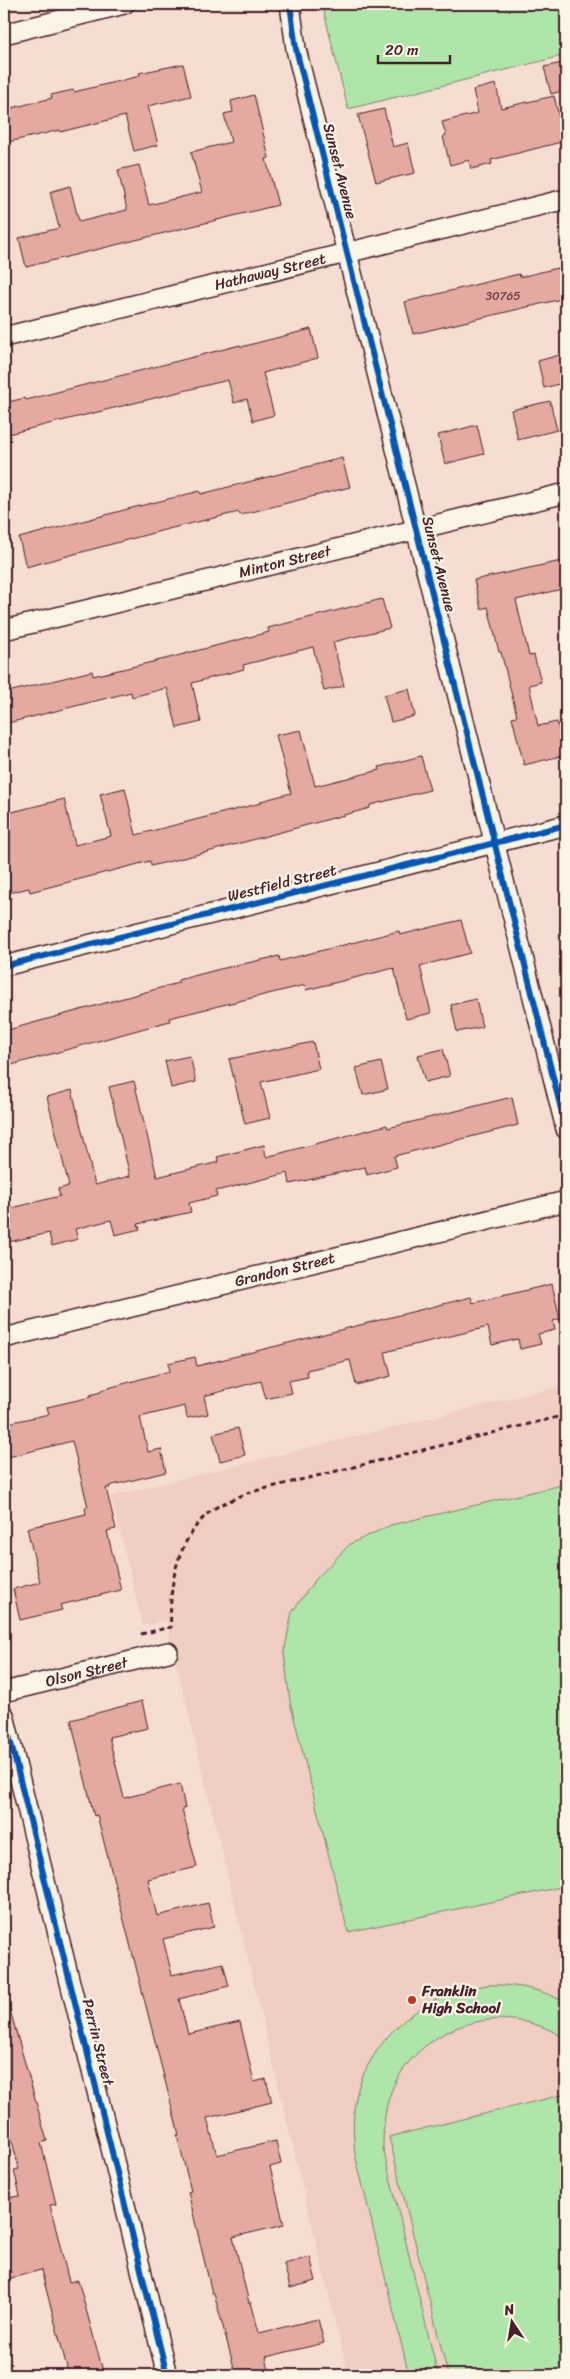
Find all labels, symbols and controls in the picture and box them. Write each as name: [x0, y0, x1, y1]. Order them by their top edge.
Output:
scale bar: [378, 32, 450, 64]
text: 20 m: [385, 37, 419, 63]
street label: Sunset Avenue: [316, 120, 365, 222]
street label: Hathaway Street: [212, 245, 329, 298]
house number: 30765: [485, 285, 521, 307]
street label: Sunset Avenue: [415, 513, 464, 615]
street label: Minton Street: [236, 538, 334, 585]
street label: Westfield Street: [225, 857, 340, 909]
street label: Grandon Street: [232, 1245, 338, 1294]
street label: Olson Street: [43, 1649, 131, 1694]
place label: Franklin High School: [421, 1978, 501, 2021]
marker: Franklin High School: [406, 1994, 418, 2006]
street label: Perrin Street: [75, 1996, 122, 2089]
north arrow: [488, 2296, 538, 2346]
text: N: [501, 2296, 517, 2323]

